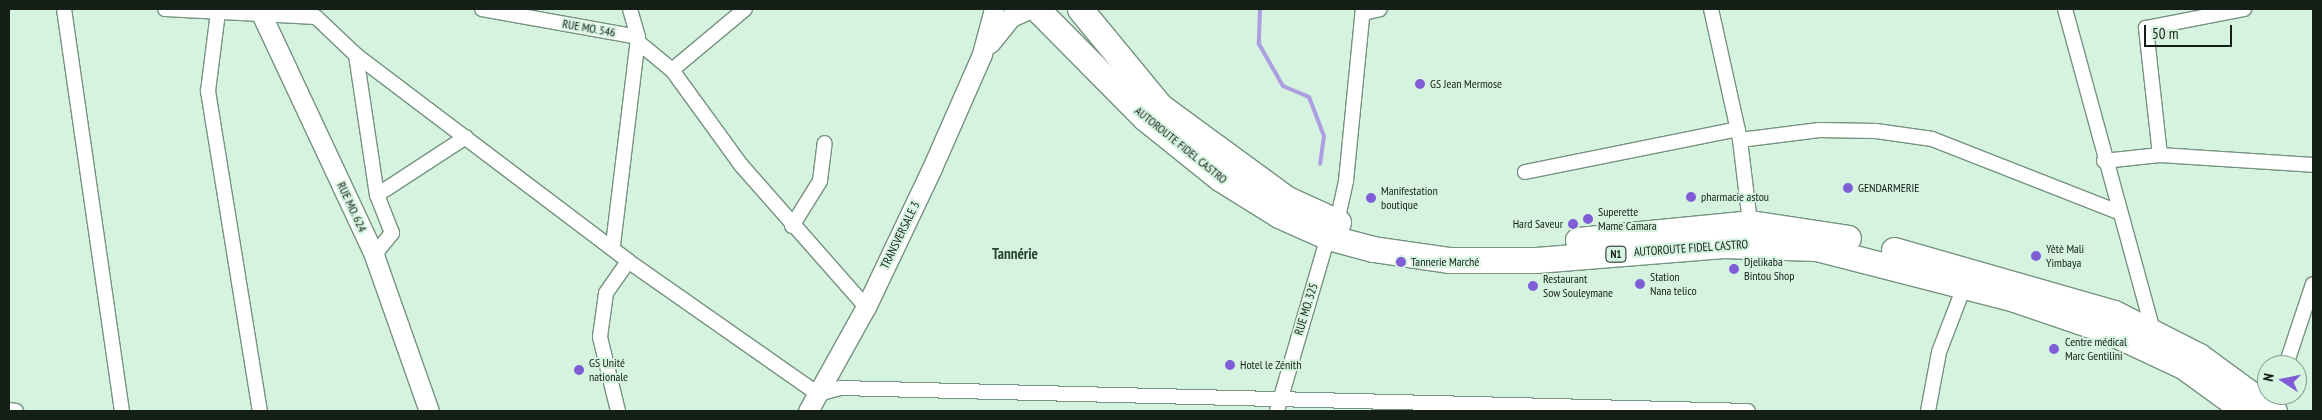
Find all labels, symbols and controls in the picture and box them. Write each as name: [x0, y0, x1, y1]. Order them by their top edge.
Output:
scale bar: [2147, 15, 2234, 47]
street label: RUE MO. 546: [561, 16, 617, 40]
text: 50 m: [2152, 24, 2178, 43]
place label: GS Jean Mermose: [1430, 77, 1502, 91]
marker: GS Jean Mermose: [1414, 78, 1426, 90]
street label: AUTOROUTE FIDEL CASTRO: [1132, 103, 1230, 187]
street label: RUE MO. 624: [334, 179, 370, 235]
place label: GENDARMERIE: [1858, 181, 1919, 195]
marker: GENDARMERIE: [1842, 182, 1854, 194]
place label: Manifestation boutique: [1381, 184, 1438, 212]
place label: pharmacie astou: [1701, 190, 1769, 204]
marker: pharmacie astou: [1685, 191, 1697, 203]
marker: Manifestation boutique: [1365, 192, 1377, 204]
street label: TRANSVERSALE 3: [877, 199, 923, 271]
place label: Superette Mame Camara: [1598, 205, 1657, 233]
marker: Superette Mame Camara: [1582, 213, 1594, 225]
place label: Hard Saveur: [1513, 217, 1563, 231]
marker: Hard Saveur: [1567, 218, 1579, 230]
street label: AUTOROUTE FIDEL CASTRO: [1633, 237, 1749, 259]
place label: Yètè Mali Yimbaya: [2046, 242, 2084, 270]
district label: Tannérie: [992, 245, 1038, 263]
road number: N1: [1605, 245, 1627, 262]
marker: Yètè Mali Yimbaya: [2030, 250, 2042, 262]
place label: Tannerie Marché: [1411, 255, 1479, 269]
place label: Djelikaba Bintou Shop: [1744, 255, 1794, 283]
marker: Tannerie Marché: [1395, 256, 1407, 268]
marker: Djelikaba Bintou Shop: [1728, 263, 1740, 275]
place label: Station Nana telico: [1650, 270, 1697, 298]
place label: Restaurant Sow Souleymane: [1543, 272, 1613, 300]
marker: Station Nana telico: [1634, 278, 1646, 290]
marker: Restaurant Sow Souleymane: [1527, 280, 1539, 292]
street label: RUE MO. 325: [1291, 281, 1321, 337]
place label: Centre médical Marc Gentilini: [2065, 335, 2127, 363]
marker: Centre médical Marc Gentilini: [2047, 342, 2061, 356]
north arrow: [2257, 355, 2307, 405]
place label: GS Unité nationale: [589, 356, 628, 384]
place label: Hotel le Zénith: [1240, 358, 1302, 372]
marker: Hotel le Zénith: [1224, 359, 1236, 371]
marker: GS Unité nationale: [573, 364, 585, 376]
text: N: [2259, 372, 2278, 383]

